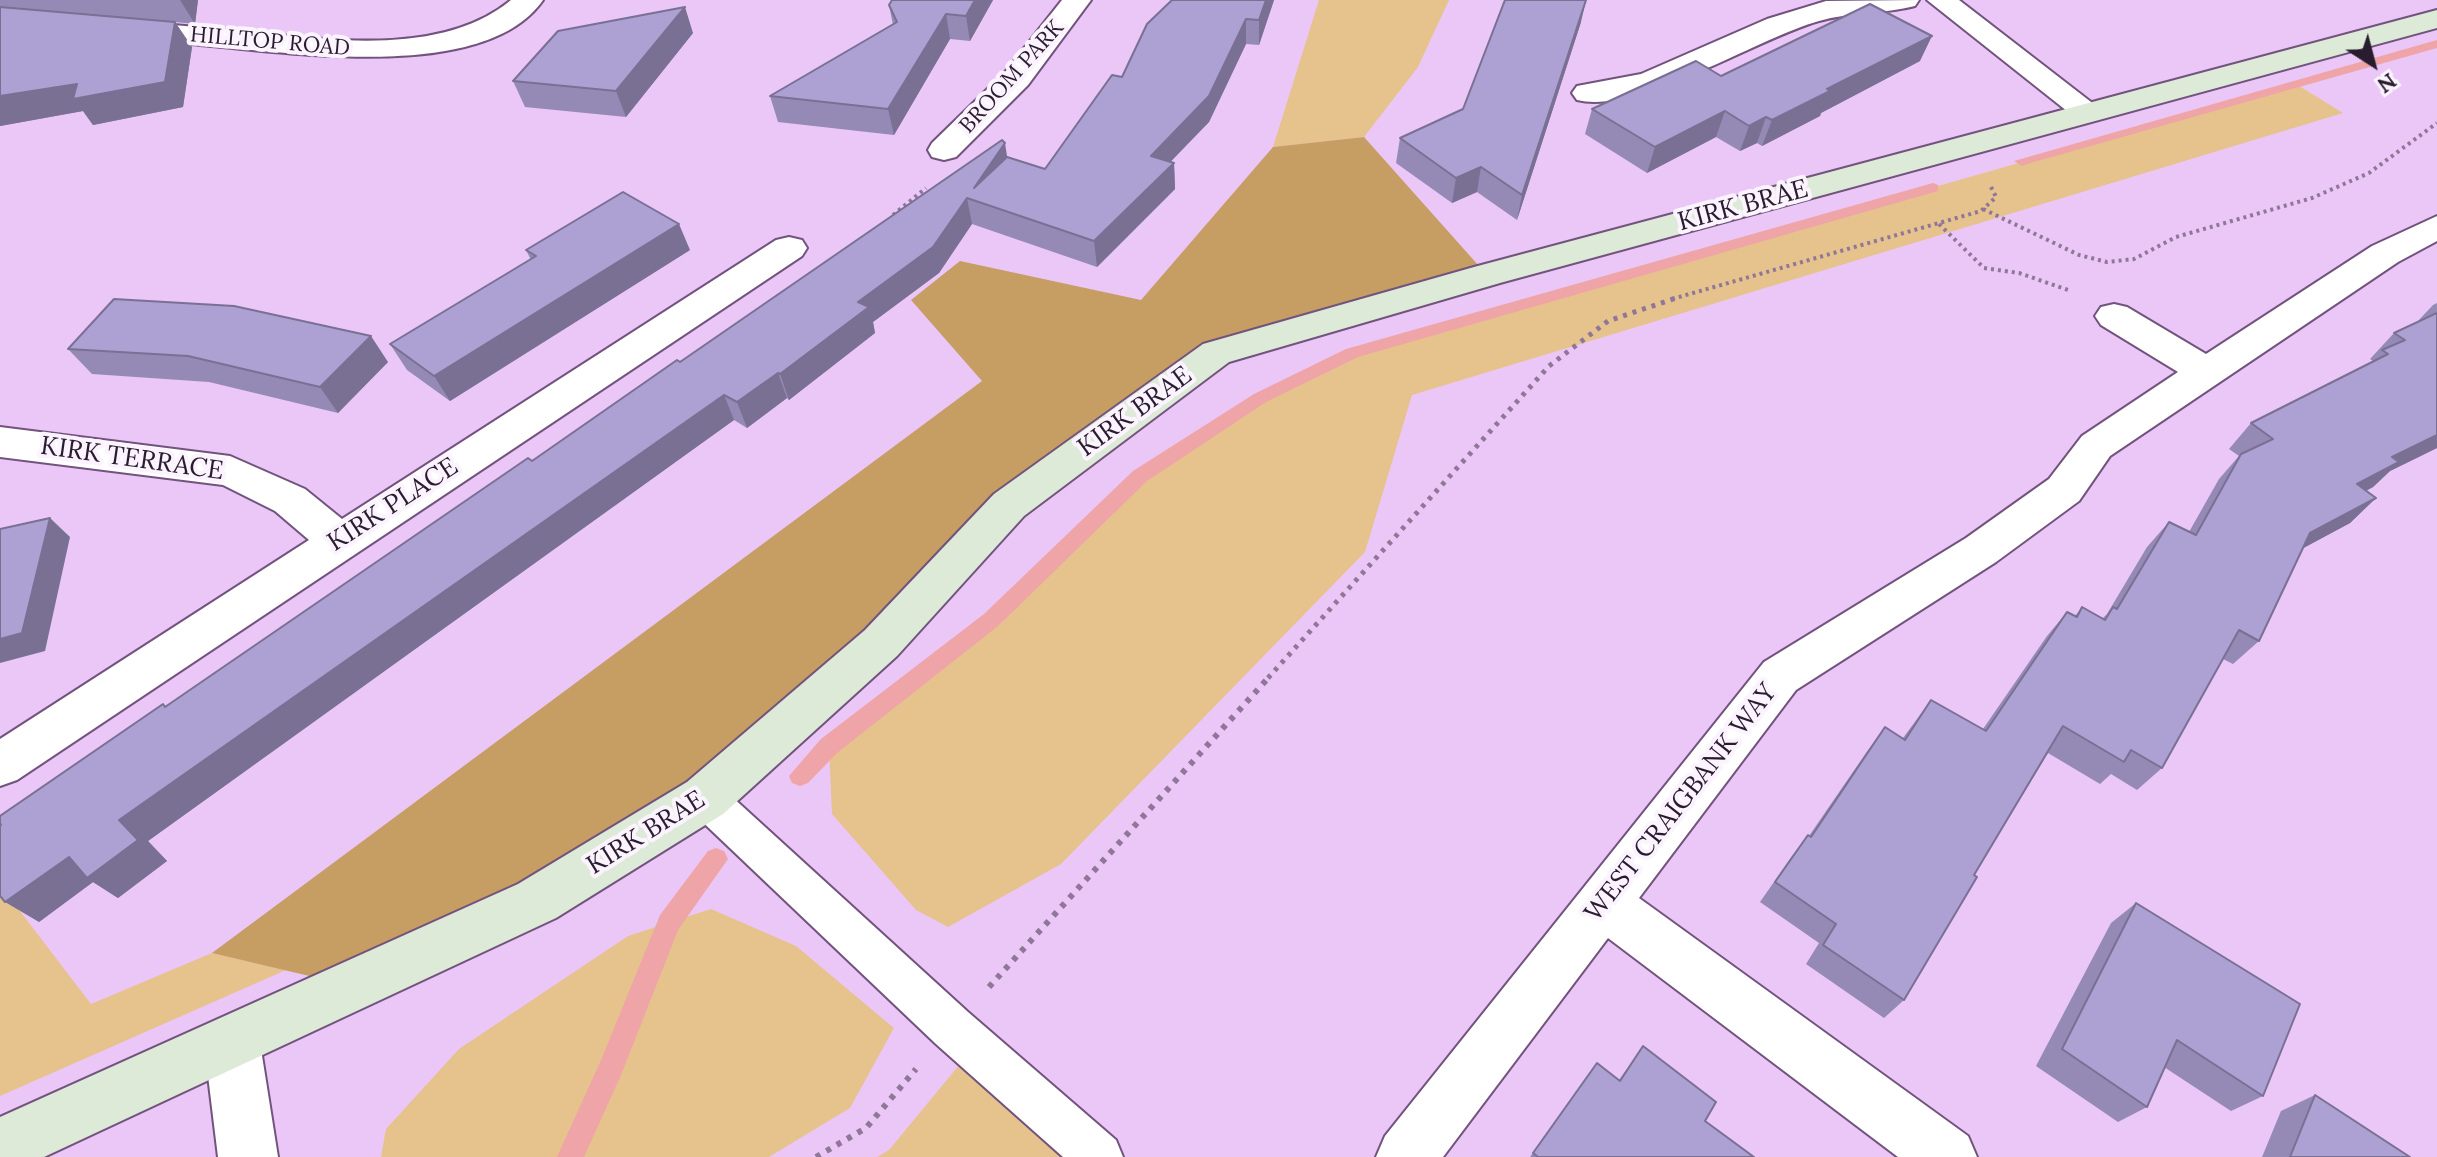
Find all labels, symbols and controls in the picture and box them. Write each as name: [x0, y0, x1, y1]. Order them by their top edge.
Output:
street label: BROOM PARK: [954, 15, 1070, 139]
street label: HILLTOP ROAD: [189, 22, 351, 62]
north arrow: [2333, 24, 2413, 104]
text: N: [2372, 67, 2402, 100]
street label: KIRK BRAE: [1675, 174, 1811, 238]
street label: KIRK BRAE: [1072, 360, 1198, 464]
street label: KIRK TERRACE: [38, 431, 226, 487]
street label: KIRK PLACE: [322, 451, 464, 559]
street label: WEST CRAIGBANK WAY: [1578, 678, 1784, 928]
street label: KIRK BRAE: [581, 784, 711, 882]

